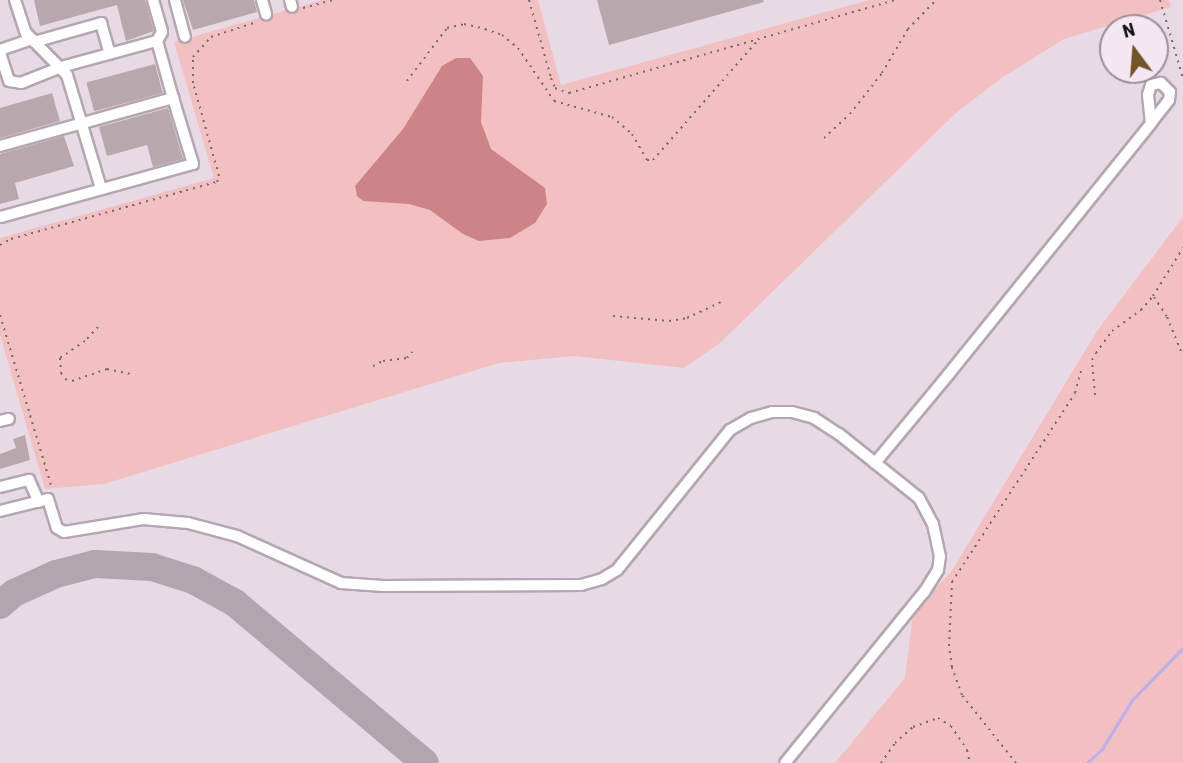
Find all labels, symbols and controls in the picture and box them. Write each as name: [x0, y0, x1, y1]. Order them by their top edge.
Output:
north arrow: [1099, 14, 1169, 84]
text: N: [1120, 18, 1137, 43]

